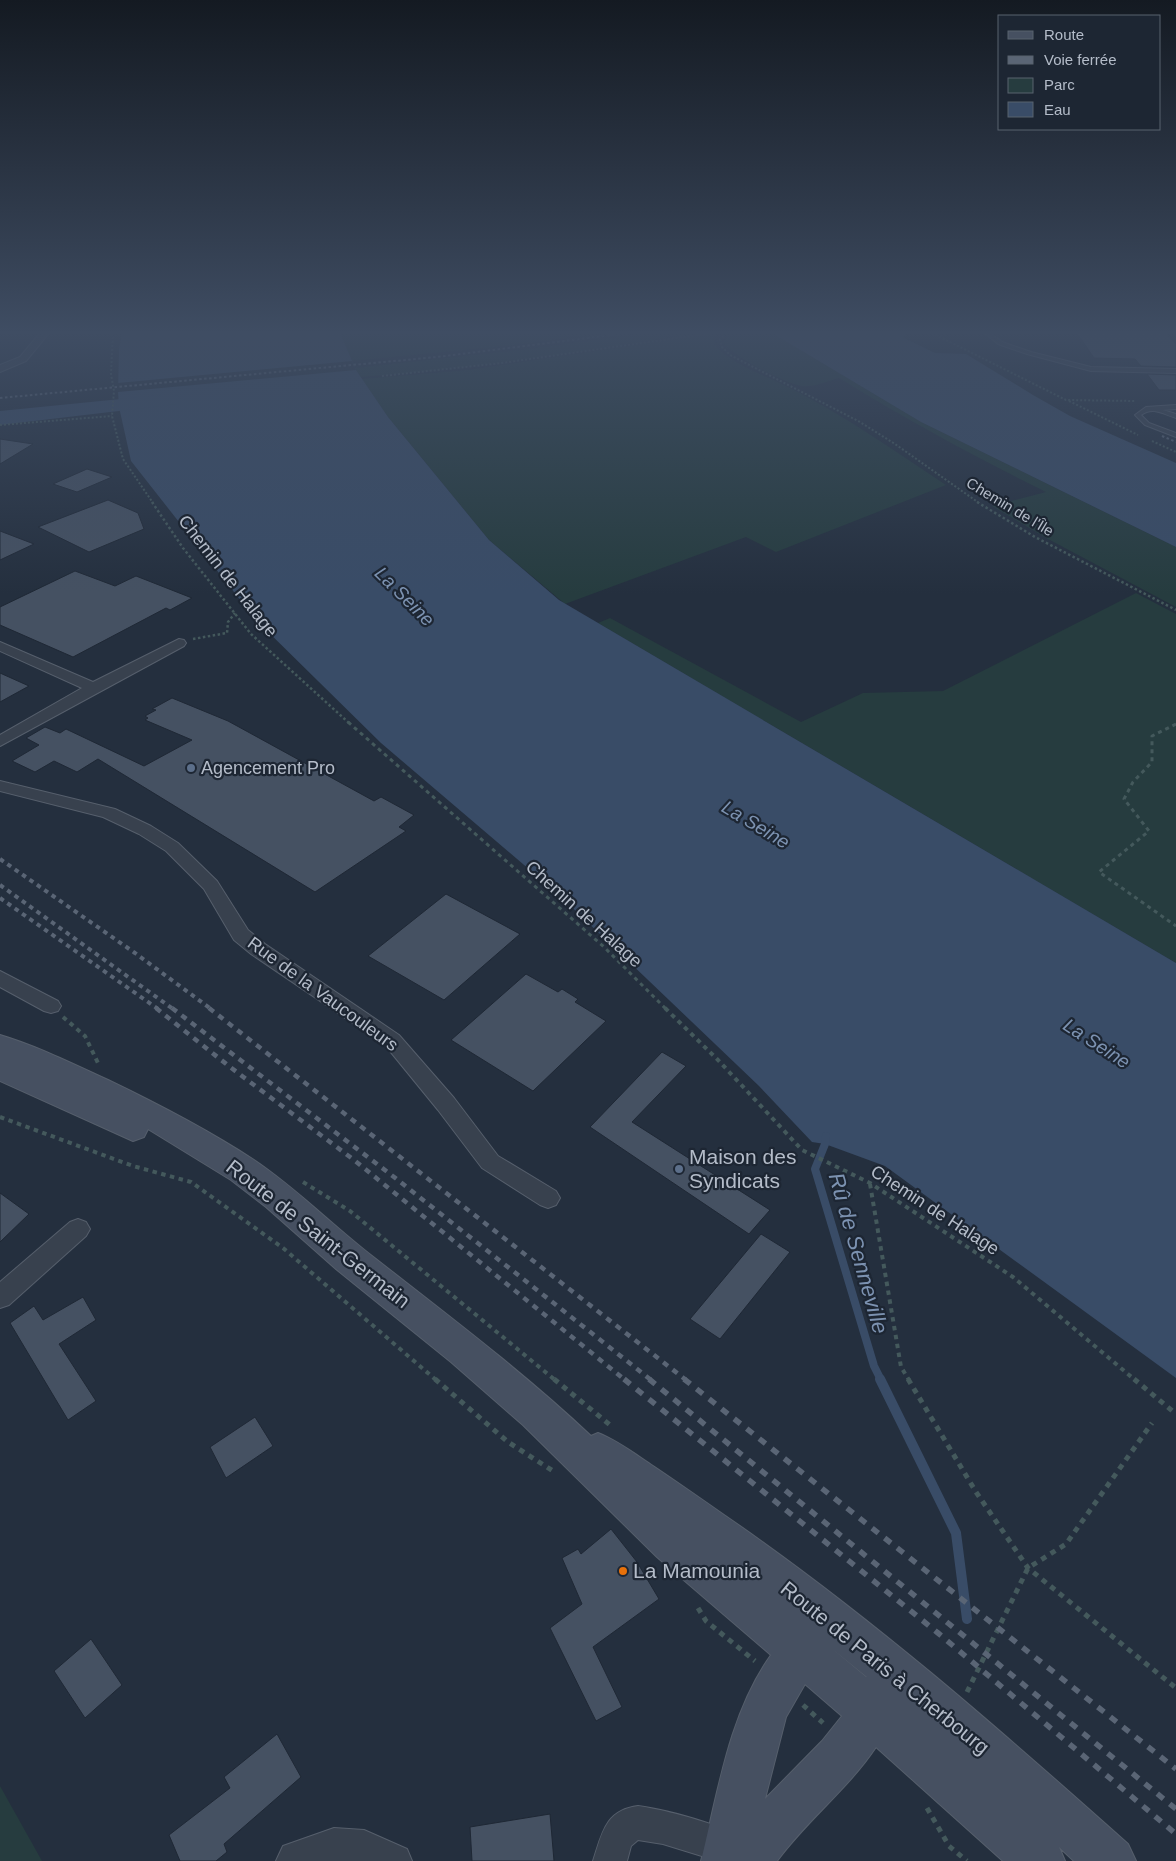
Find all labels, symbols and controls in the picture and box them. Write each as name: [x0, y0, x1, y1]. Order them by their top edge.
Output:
legend: [998, 15, 1161, 130]
text: Route: [1044, 26, 1084, 43]
text: Voie ferrée: [1044, 51, 1117, 68]
text: Parc: [1044, 76, 1075, 93]
text: Eau: [1044, 101, 1071, 118]
street label: Chemin de l'Île: [964, 474, 1057, 539]
street label: Chemin de Halage: [174, 511, 282, 641]
water label: La Seine: [371, 562, 439, 630]
place label: Agencement Pro: [201, 758, 335, 778]
marker: Agencement Pro: [185, 762, 197, 774]
water label: La Seine: [718, 796, 793, 853]
street label: Chemin de Halage: [522, 857, 646, 971]
street label: Rue de la Vaucouleurs: [244, 933, 402, 1055]
water label: La Seine: [1060, 1014, 1134, 1073]
place label: Maison des Syndicats: [689, 1145, 796, 1192]
street label: Route de Saint-Germain: [222, 1155, 415, 1312]
street label: Chemin de Halage: [867, 1161, 1003, 1259]
marker: Maison des Syndicats: [673, 1163, 685, 1175]
water label: Rû de Senneville: [824, 1170, 893, 1337]
place label: La Mamounia: [633, 1559, 761, 1582]
marker: La Mamounia: [617, 1565, 629, 1577]
street label: Route de Paris à Cherbourg: [776, 1576, 994, 1759]

